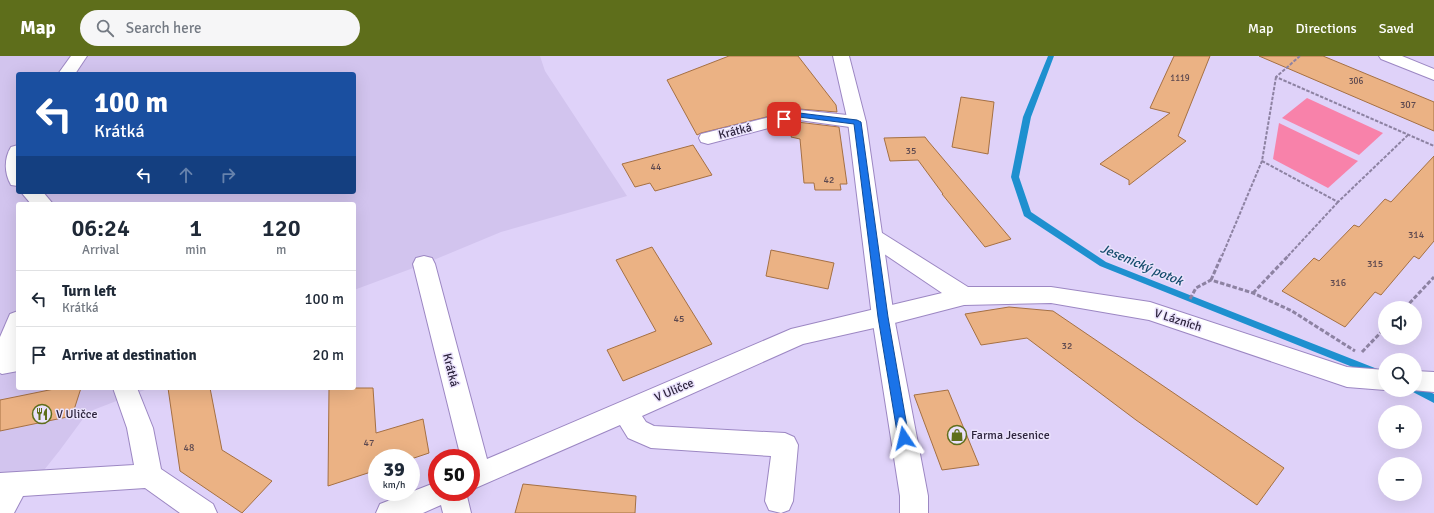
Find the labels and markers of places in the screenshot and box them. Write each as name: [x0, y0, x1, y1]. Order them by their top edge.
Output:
pin: [767, 102, 801, 136]
restaurant icon: V Uličce: [31, 403, 53, 425]
place label: V Uličce: [56, 407, 97, 422]
shop icon: Farma Jesenice: [946, 424, 968, 446]
place label: Farma Jesenice: [971, 428, 1050, 443]

